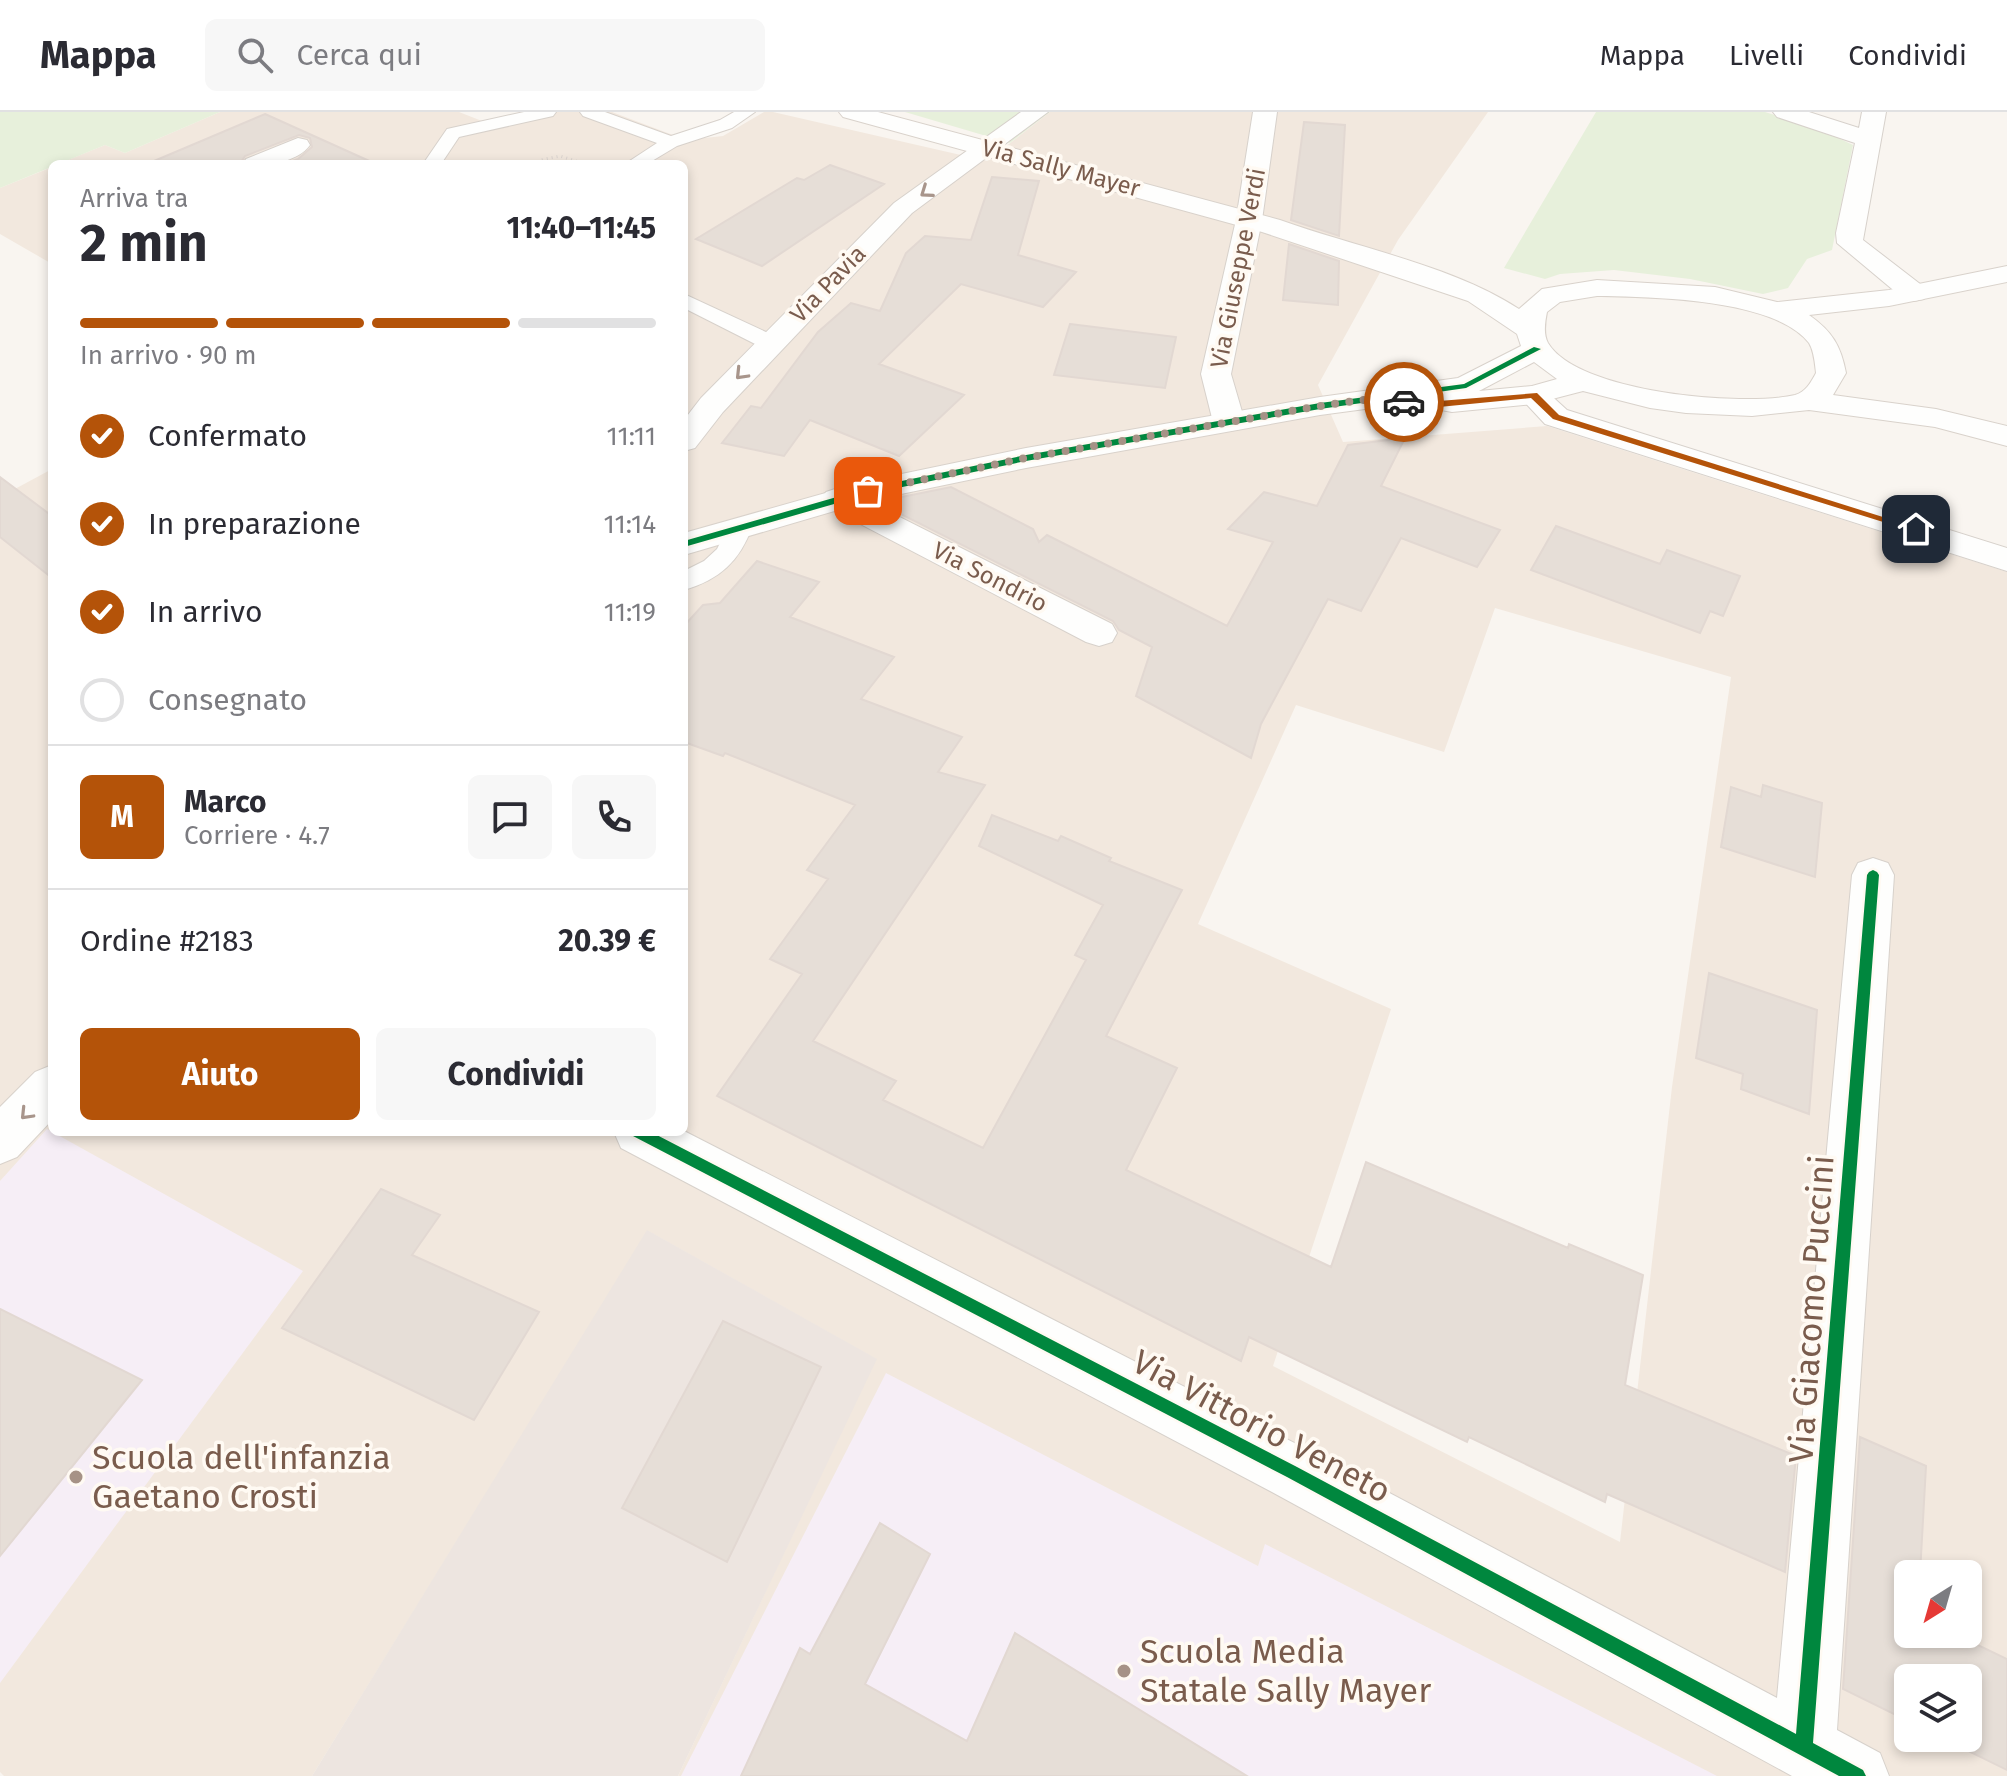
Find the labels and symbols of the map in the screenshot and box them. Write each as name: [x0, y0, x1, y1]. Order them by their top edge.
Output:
street label: Via Sally Mayer: [979, 133, 1144, 203]
street label: Via Giuseppe Verdi: [1205, 166, 1271, 370]
one-way arrow: [920, 182, 934, 197]
street label: Via Pavia: [784, 240, 872, 328]
courier: [1364, 362, 1444, 442]
one-way arrow: [735, 365, 750, 379]
pin: [834, 457, 902, 525]
pin: [1882, 495, 1950, 563]
street label: Via Sondrio: [928, 536, 1052, 618]
one-way arrow: [21, 1105, 35, 1119]
street label: Via Giacomo Puccini: [1780, 1154, 1843, 1464]
street label: Via Vittorio Veneto: [1126, 1341, 1398, 1512]
place label: Scuola dell'infanzia Gaetano Crosti: [92, 1437, 391, 1517]
marker: Scuola dell'infanzia Gaetano Crosti: [67, 1468, 85, 1486]
north arrow: [1894, 1560, 1982, 1648]
place label: Scuola Media Statale Sally Mayer: [1140, 1631, 1431, 1711]
marker: Scuola Media Statale Sally Mayer: [1115, 1662, 1133, 1680]

